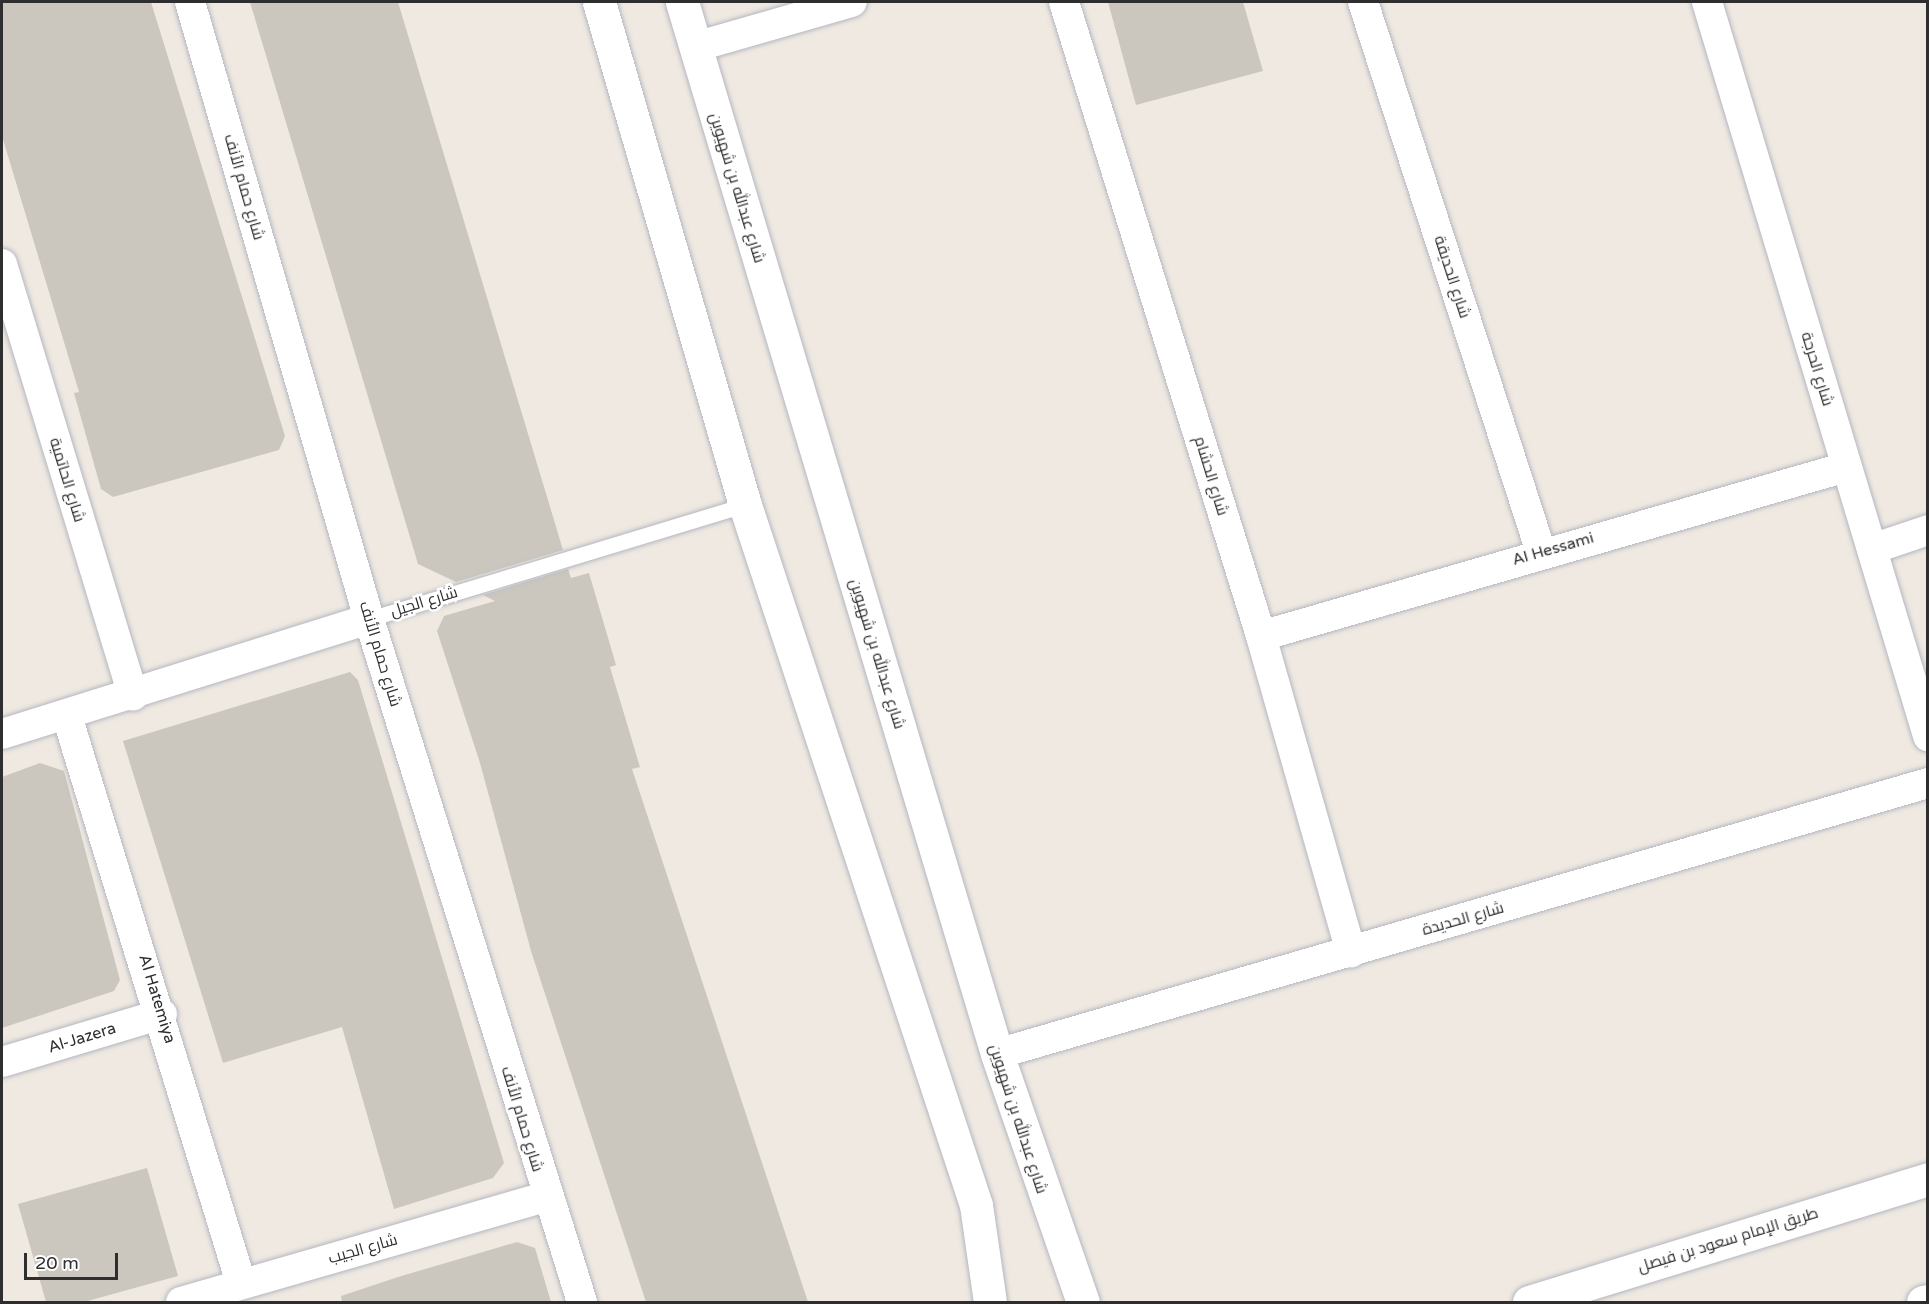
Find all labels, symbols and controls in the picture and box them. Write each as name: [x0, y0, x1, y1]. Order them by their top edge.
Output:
street label: شارع عبدالله بن شهيوين: [705, 111, 769, 265]
street label: شارع حمام الأنف: [220, 132, 268, 242]
street label: شارع الحديقة: [1430, 233, 1474, 321]
street label: شارع الحرجة: [1797, 330, 1837, 408]
street label: شارع الحشام: [1190, 434, 1232, 518]
street label: شارع الحاتمية: [45, 435, 89, 525]
street label: Al Hessami: [1510, 528, 1596, 570]
street label: شارع عبدالله بن شهيوين: [845, 577, 909, 731]
street label: شارع الجيل: [388, 583, 460, 621]
street label: شارع حمام الأنف: [355, 599, 405, 709]
street label: شارع الحديدة: [1420, 898, 1506, 940]
street label: Al Hatemiya: [134, 952, 180, 1046]
street label: Al-Jazera: [46, 1019, 118, 1057]
street label: شارع عبدالله بن شهيوين: [985, 1042, 1051, 1196]
street label: شارع حمام الأنف: [497, 1064, 547, 1174]
street label: طريق الإمام سعود بن فيصل: [1635, 1203, 1821, 1277]
street label: شارع الجيب: [326, 1230, 400, 1268]
scale bar: [27, 1241, 122, 1279]
text: 20 m: [35, 1252, 79, 1274]

